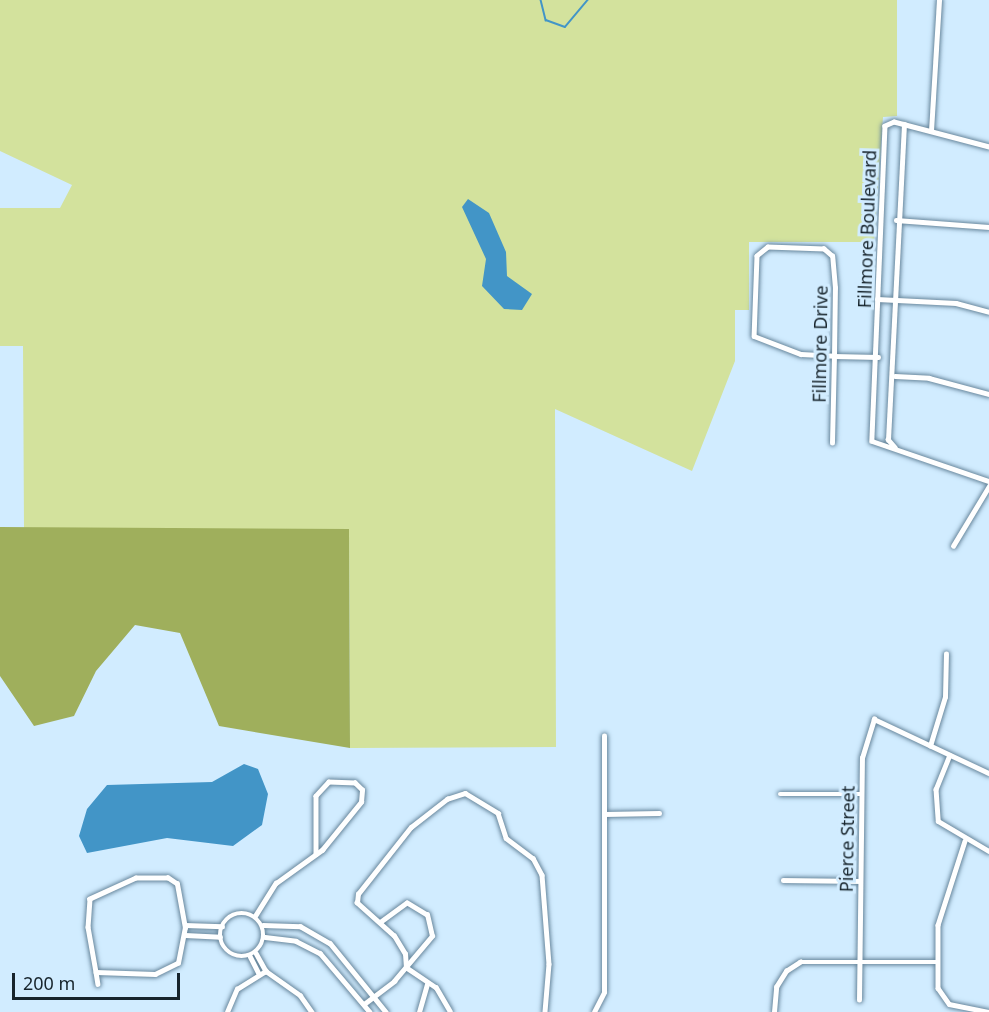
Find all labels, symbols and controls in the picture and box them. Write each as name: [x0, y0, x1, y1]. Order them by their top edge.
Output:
street label: Fillmore Boulevard: [853, 149, 881, 309]
street label: Fillmore Drive: [808, 285, 832, 403]
street label: Pierce Street: [835, 786, 859, 892]
scale bar: [15, 961, 183, 999]
text: 200 m: [23, 971, 75, 995]

